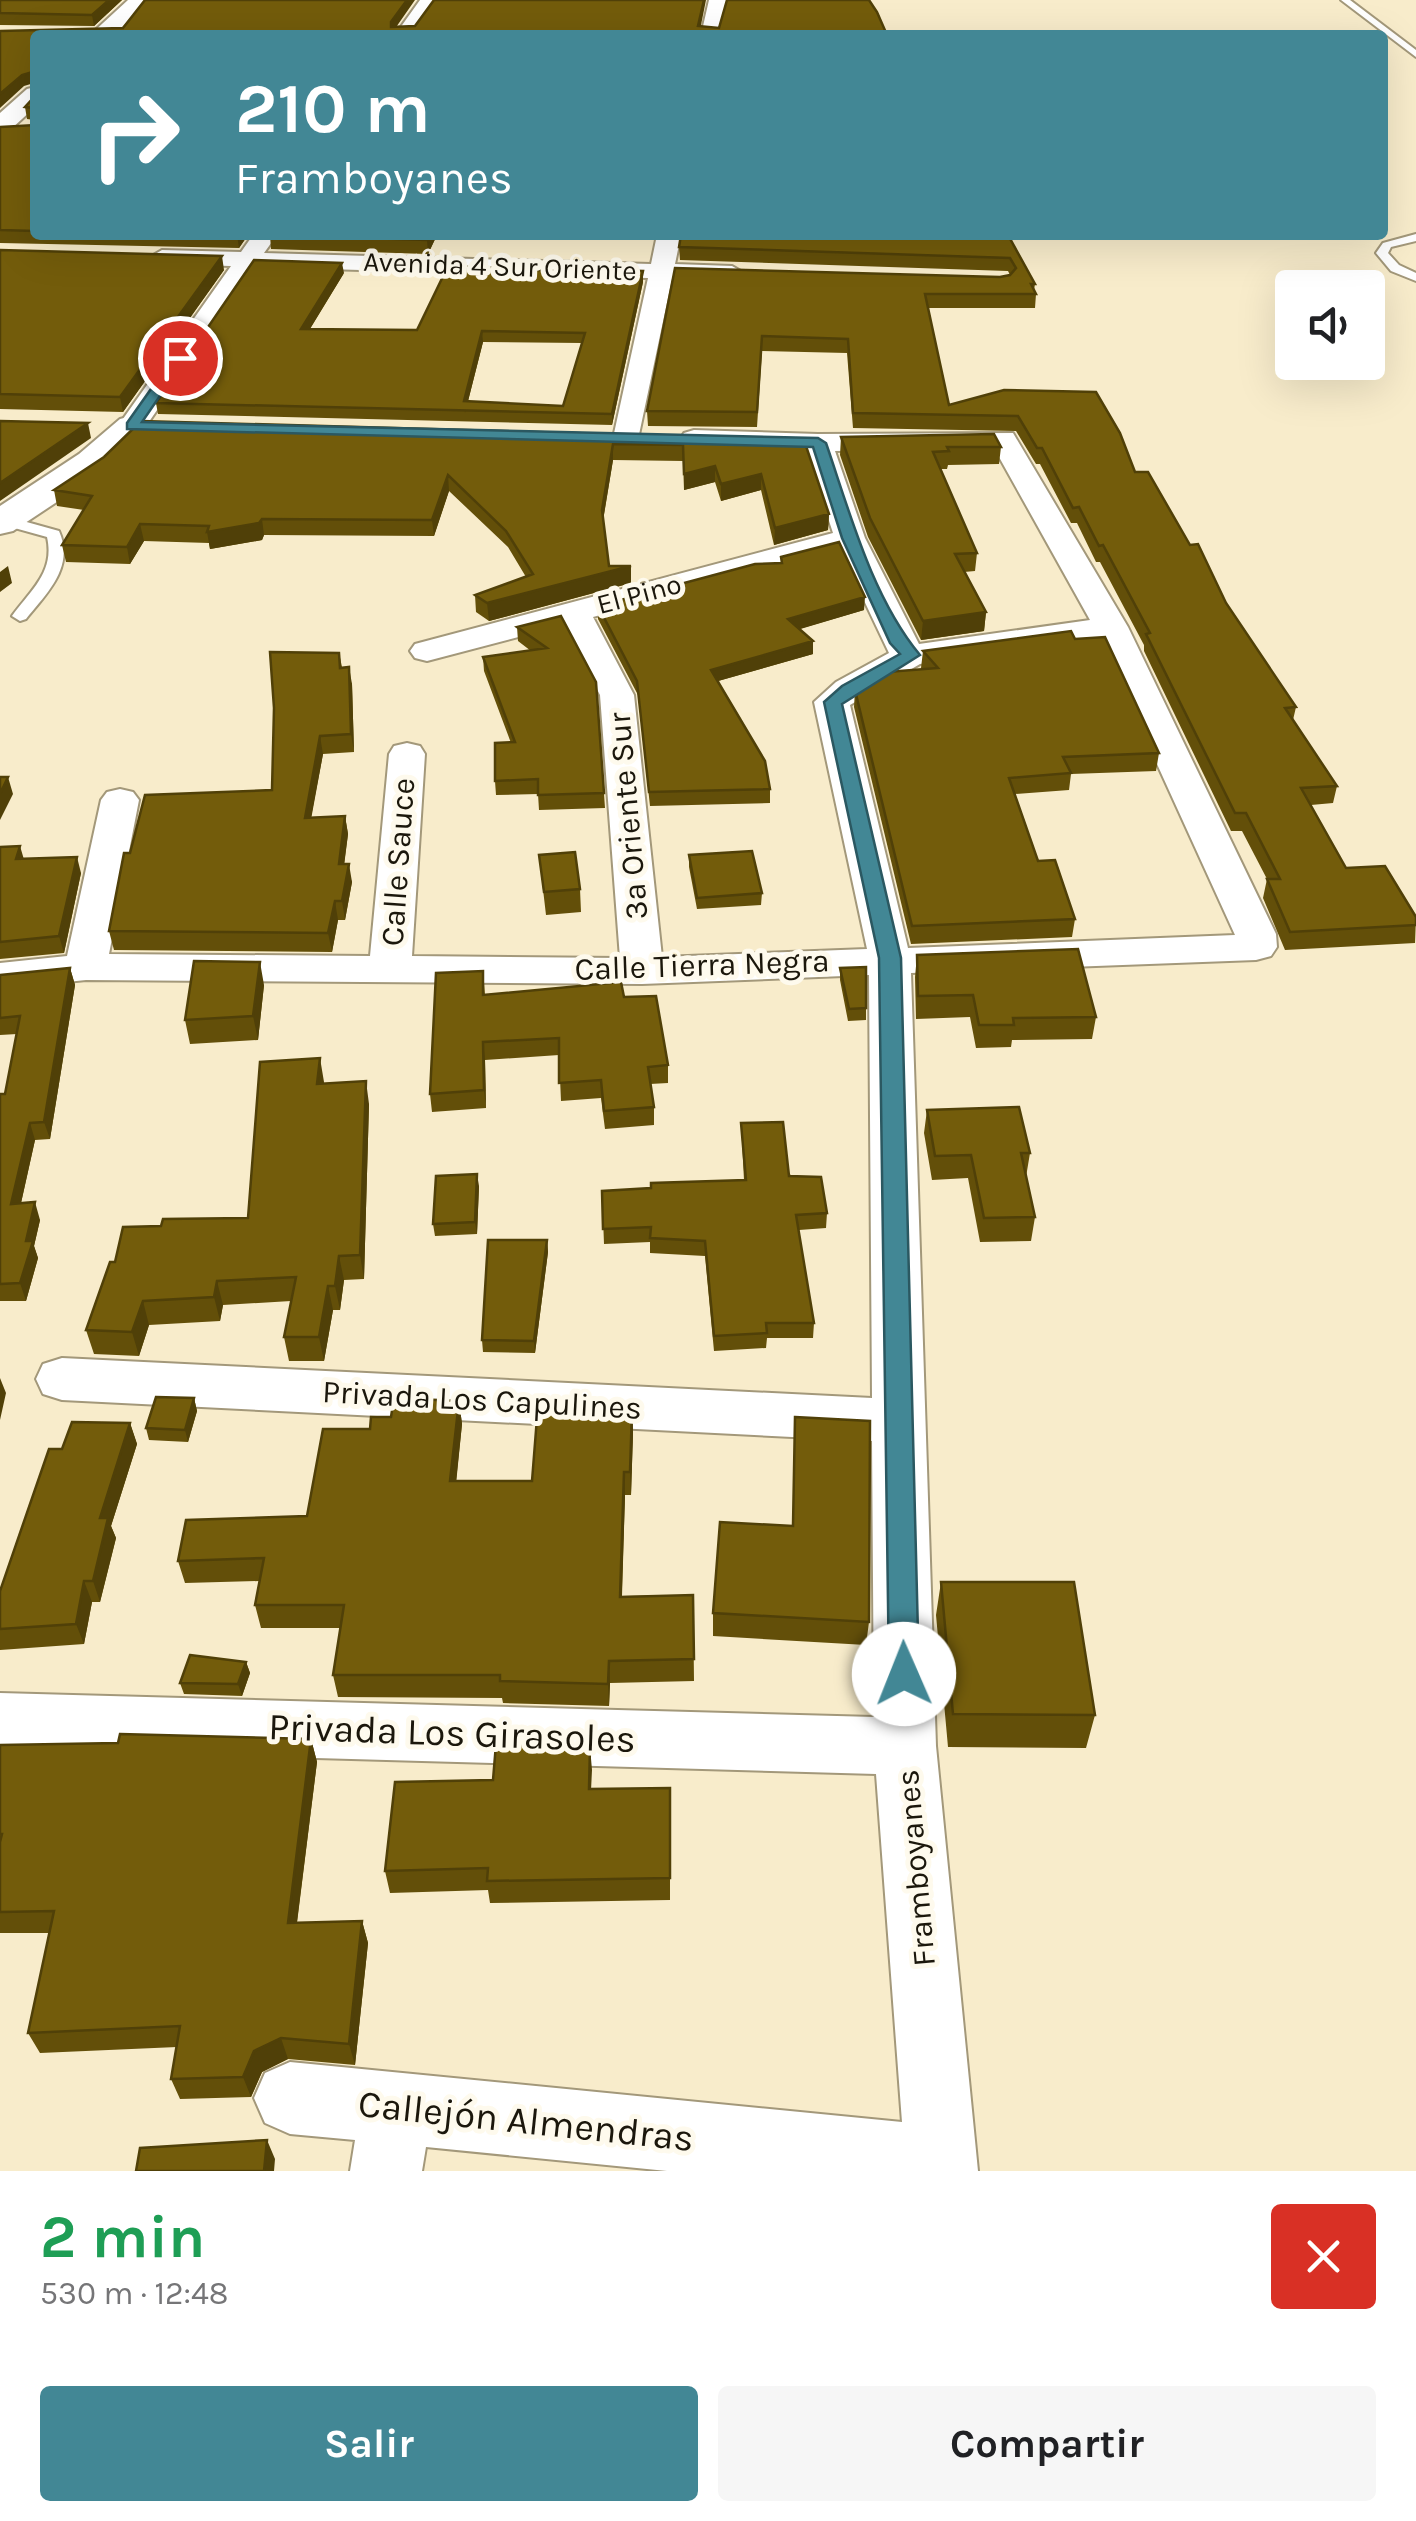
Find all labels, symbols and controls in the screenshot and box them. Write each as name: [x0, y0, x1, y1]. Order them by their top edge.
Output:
text: 210 m: [235, 68, 431, 150]
icon: right: [70, 70, 200, 200]
text: Framboyanes: [235, 152, 513, 204]
street label: Avenida 4 Sur Oriente: [363, 245, 637, 287]
map controls: [1275, 270, 1385, 380]
button: sound: [1275, 270, 1385, 380]
pin: [138, 316, 223, 401]
icon: arrive: [153, 331, 208, 386]
street label: El Pino: [593, 567, 685, 621]
street label: 3a Oriente Sur: [600, 710, 655, 921]
street label: Calle Sauce: [374, 777, 422, 947]
street label: Calle Tierra Negra: [574, 942, 830, 988]
street label: Privada Los Capulines: [321, 1373, 643, 1427]
position arrow: [852, 1622, 956, 1726]
street label: Privada Los Girasoles: [268, 1704, 636, 1762]
street label: Framboyanes: [889, 1768, 943, 1968]
street label: Callejón Almendras: [356, 2081, 696, 2161]
text: 2 min: [40, 2202, 205, 2272]
button: close: [1271, 2204, 1376, 2309]
text: 530 m · 12:48: [40, 2275, 228, 2312]
button: Salir: [40, 2386, 698, 2501]
button: Compartir: [718, 2386, 1376, 2501]

